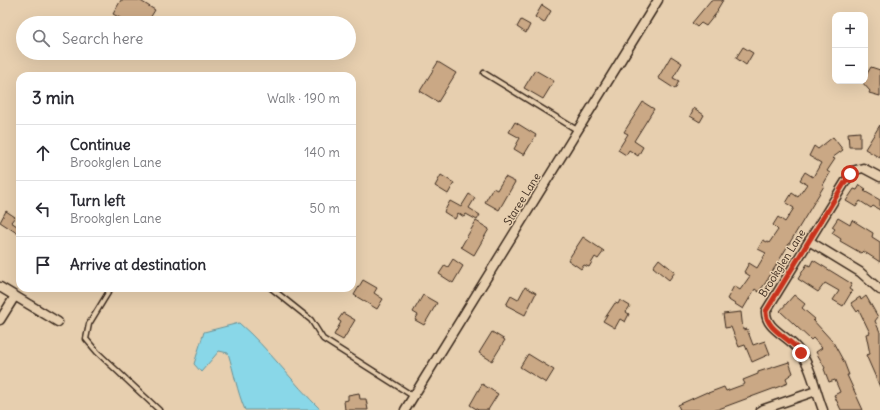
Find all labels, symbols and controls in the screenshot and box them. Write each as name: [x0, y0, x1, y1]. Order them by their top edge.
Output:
map controls: [832, 12, 868, 84]
button: +: [832, 12, 868, 48]
search box: [16, 16, 356, 60]
icon: search: [30, 27, 52, 49]
text: Search here: [62, 29, 143, 48]
button: −: [832, 48, 868, 84]
text: 3 min: [32, 87, 74, 109]
text: Walk · 190 m: [267, 90, 340, 107]
text: Continue: [70, 135, 131, 154]
icon: ahead: [32, 142, 54, 164]
text: 140 m: [304, 144, 340, 161]
text: Brookglen Lane: [70, 154, 162, 171]
route start: [841, 165, 859, 183]
street label: Staree Lane: [500, 170, 544, 228]
text: Turn left: [70, 191, 125, 210]
icon: left: [32, 198, 54, 220]
text: 50 m: [309, 200, 340, 217]
text: Brookglen Lane: [70, 210, 162, 227]
street label: Brookglen Lane: [756, 226, 809, 300]
icon: arrive: [32, 254, 54, 276]
text: Arrive at destination: [70, 255, 206, 274]
route end: [792, 344, 810, 362]

